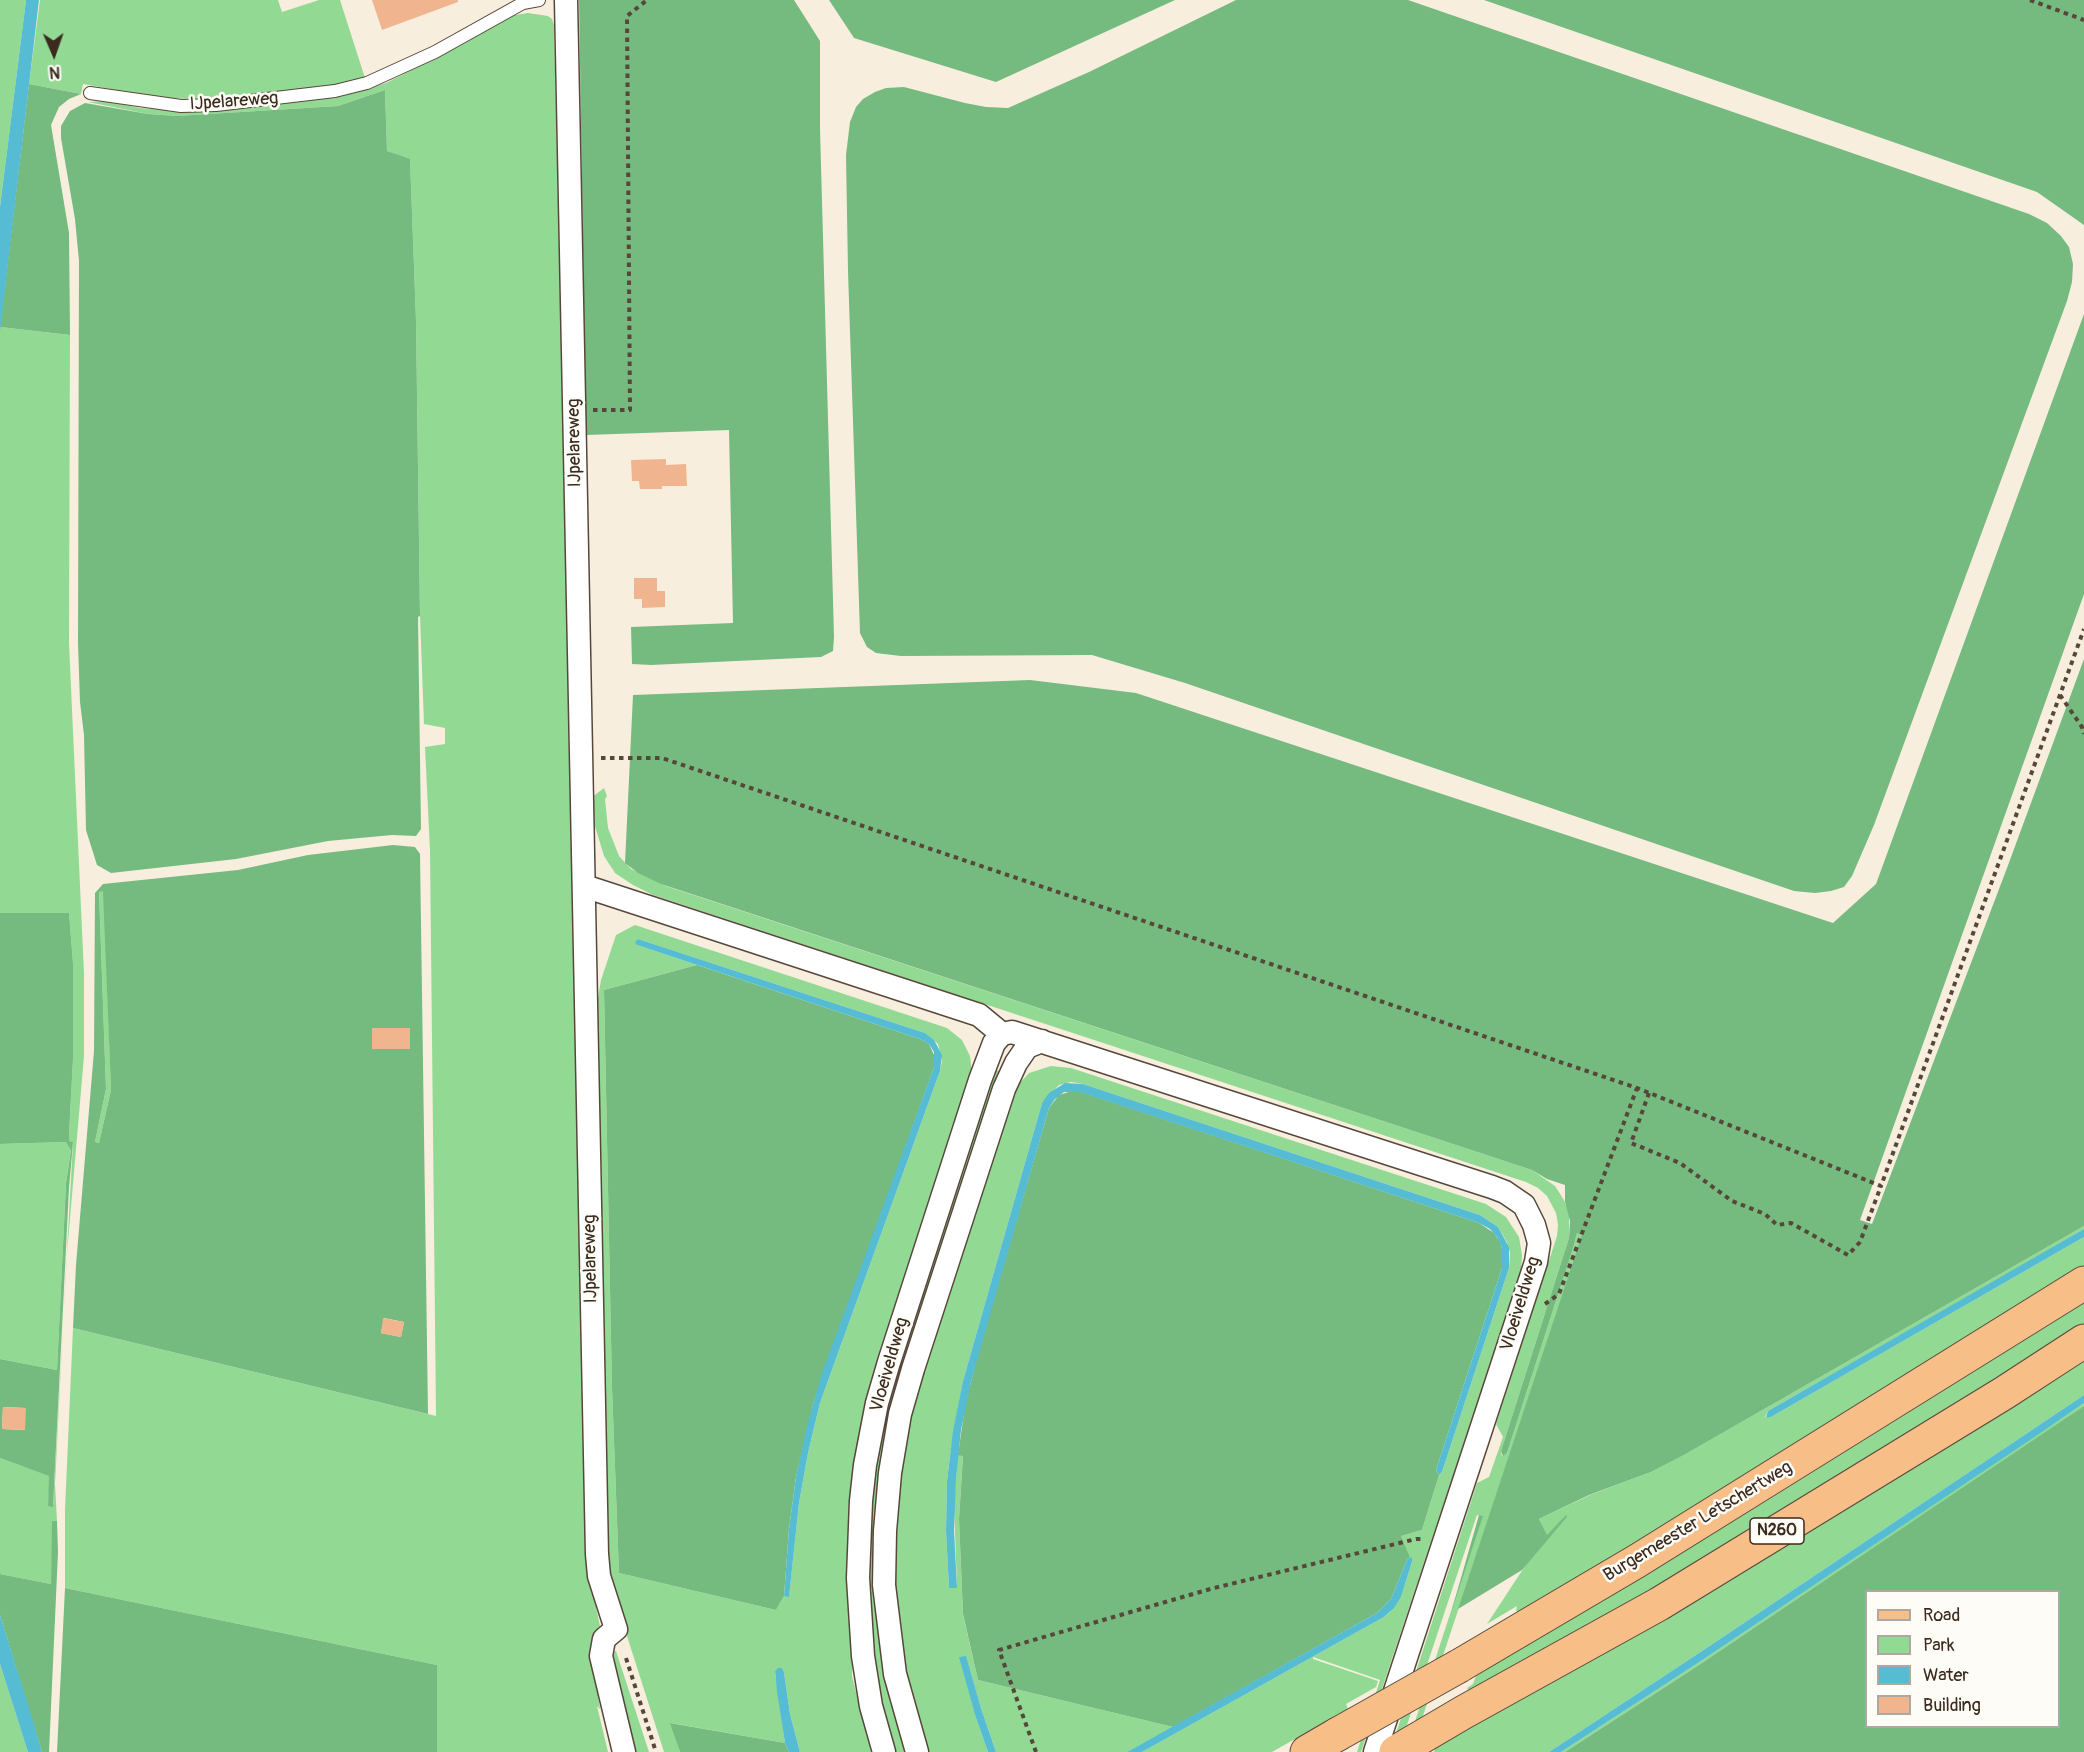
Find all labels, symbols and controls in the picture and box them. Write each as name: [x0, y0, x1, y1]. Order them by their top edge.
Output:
north arrow: [24, 24, 84, 84]
text: N: [49, 62, 60, 82]
street label: IJpelareweg: [189, 88, 279, 116]
street label: IJpelareweg: [563, 398, 587, 488]
street label: IJpelareweg: [579, 1214, 603, 1304]
street label: Vloeiveldweg: [1496, 1254, 1546, 1354]
street label: Vloeiveldweg: [866, 1315, 914, 1415]
street label: Burgemeester Letschertweg: [1600, 1457, 1796, 1587]
road number: N260: [1750, 1518, 1804, 1544]
legend: [1865, 1590, 2060, 1728]
text: Road: [1923, 1604, 1960, 1627]
text: Park: [1923, 1634, 1955, 1657]
text: Water: [1923, 1664, 1969, 1687]
text: Building: [1923, 1694, 1981, 1717]

